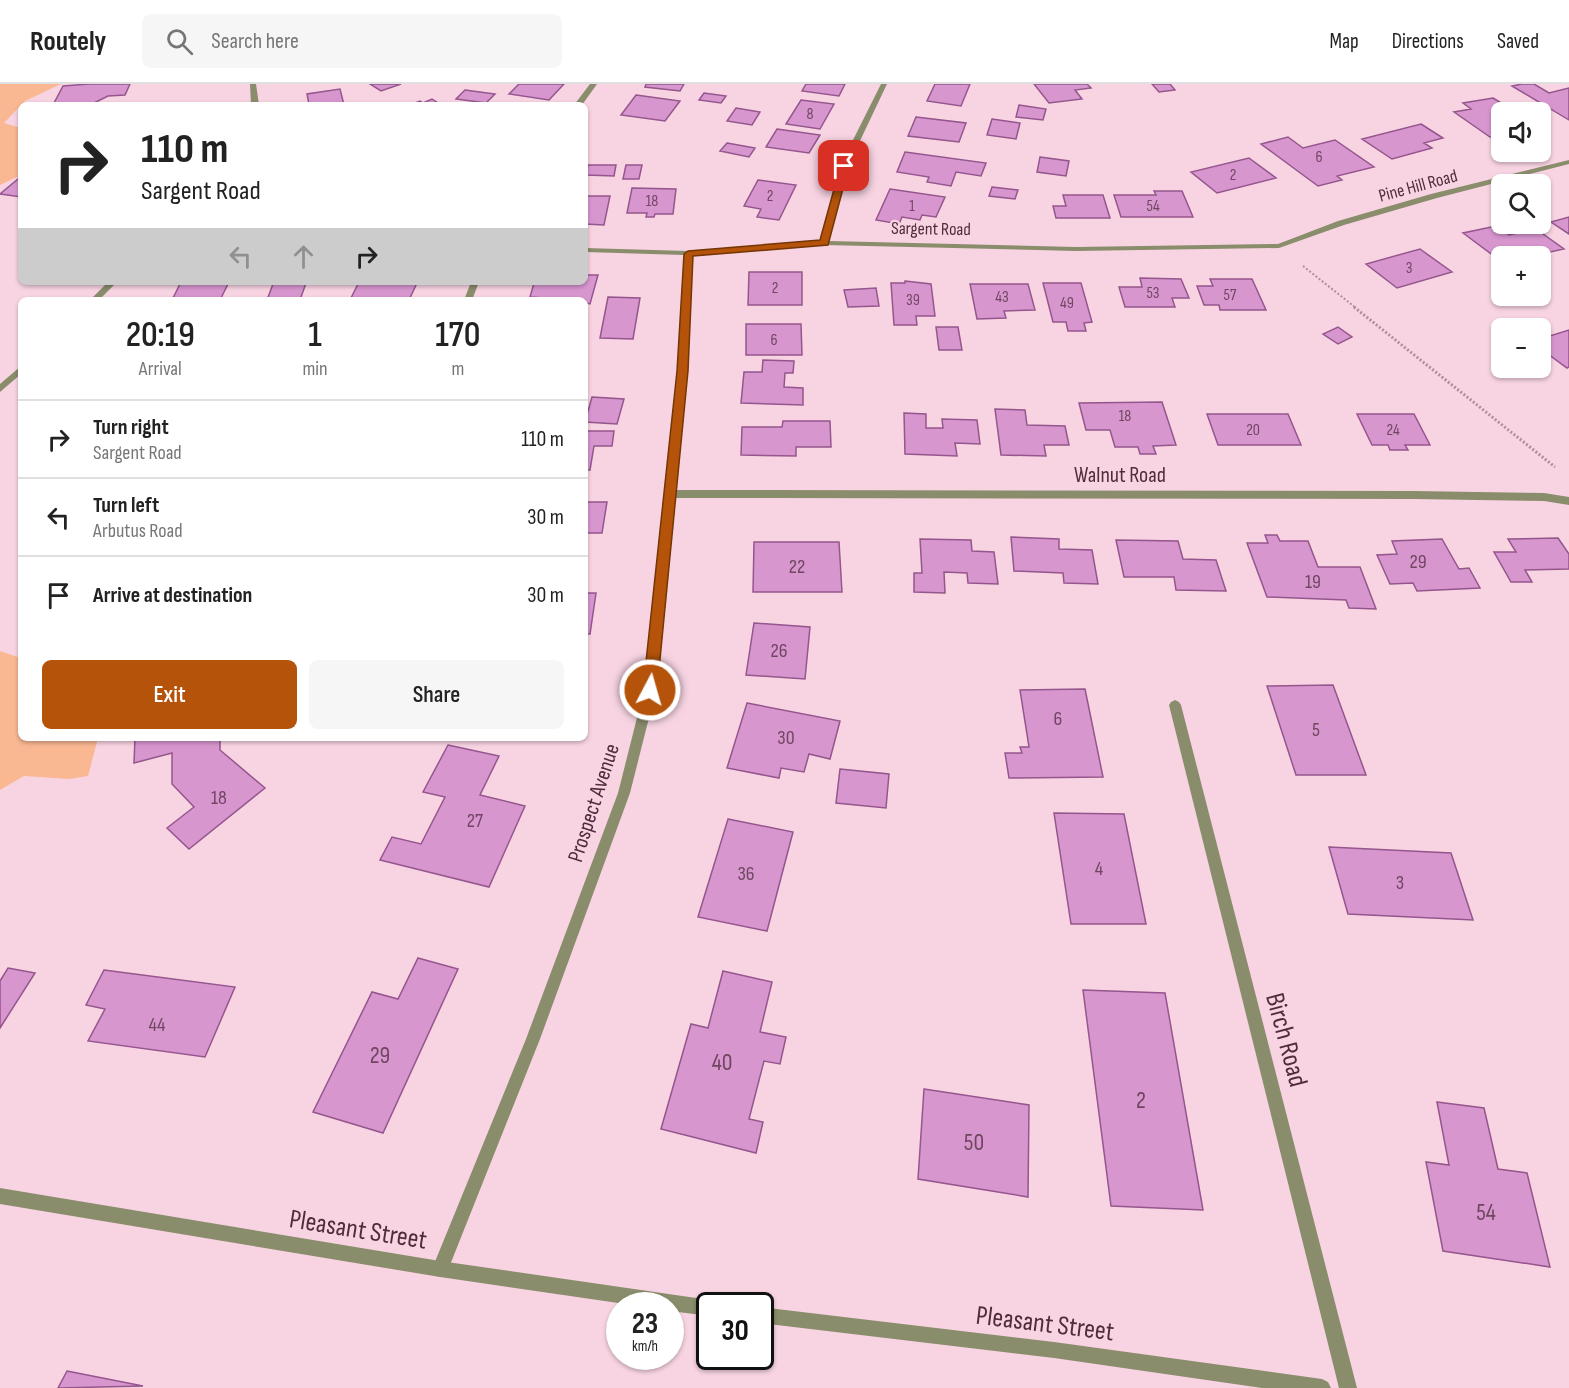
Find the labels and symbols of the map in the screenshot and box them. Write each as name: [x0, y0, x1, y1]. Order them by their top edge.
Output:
house number: 8: [806, 105, 814, 124]
pin: [818, 140, 869, 191]
house number: 6: [1315, 148, 1323, 167]
street label: Pine Hill Road: [1376, 165, 1460, 207]
house number: 2: [1230, 166, 1236, 185]
house number: 2: [767, 187, 773, 206]
house number: 18: [646, 192, 658, 211]
house number: 1: [909, 197, 915, 216]
house number: 54: [1146, 197, 1160, 216]
street label: Sargent Road: [891, 218, 971, 240]
house number: 3: [1406, 259, 1412, 278]
house number: 2: [772, 279, 778, 298]
house number: 53: [1146, 284, 1160, 303]
house number: 57: [1224, 286, 1237, 305]
house number: 43: [995, 288, 1009, 307]
house number: 39: [906, 291, 920, 310]
house number: 49: [1060, 294, 1074, 313]
house number: 6: [770, 331, 778, 350]
house number: 18: [1119, 407, 1131, 426]
house number: 20: [1246, 421, 1260, 440]
house number: 24: [1386, 421, 1400, 440]
street label: Walnut Road: [1074, 462, 1166, 489]
house number: 29: [1409, 550, 1427, 574]
house number: 22: [789, 555, 805, 579]
house number: 19: [1305, 570, 1321, 594]
house number: 26: [771, 639, 788, 663]
position arrow: [618, 658, 682, 722]
house number: 6: [1054, 707, 1062, 731]
house number: 5: [1312, 718, 1320, 742]
house number: 30: [777, 726, 795, 750]
street label: Prospect Avenue: [562, 740, 626, 866]
house number: 18: [211, 786, 227, 810]
house number: 27: [467, 809, 483, 833]
house number: 4: [1095, 857, 1103, 881]
house number: 36: [737, 862, 755, 886]
house number: 3: [1396, 871, 1404, 895]
street label: Birch Road: [1258, 989, 1314, 1091]
house number: 44: [149, 1013, 165, 1037]
house number: 29: [370, 1041, 390, 1070]
house number: 40: [712, 1048, 732, 1077]
house number: 2: [1136, 1086, 1146, 1115]
house number: 50: [964, 1128, 984, 1157]
house number: 54: [1476, 1198, 1496, 1227]
street label: Pleasant Street: [287, 1203, 429, 1257]
speed limit sign: 30: [696, 1292, 774, 1370]
street label: Pleasant Street: [974, 1300, 1116, 1348]

